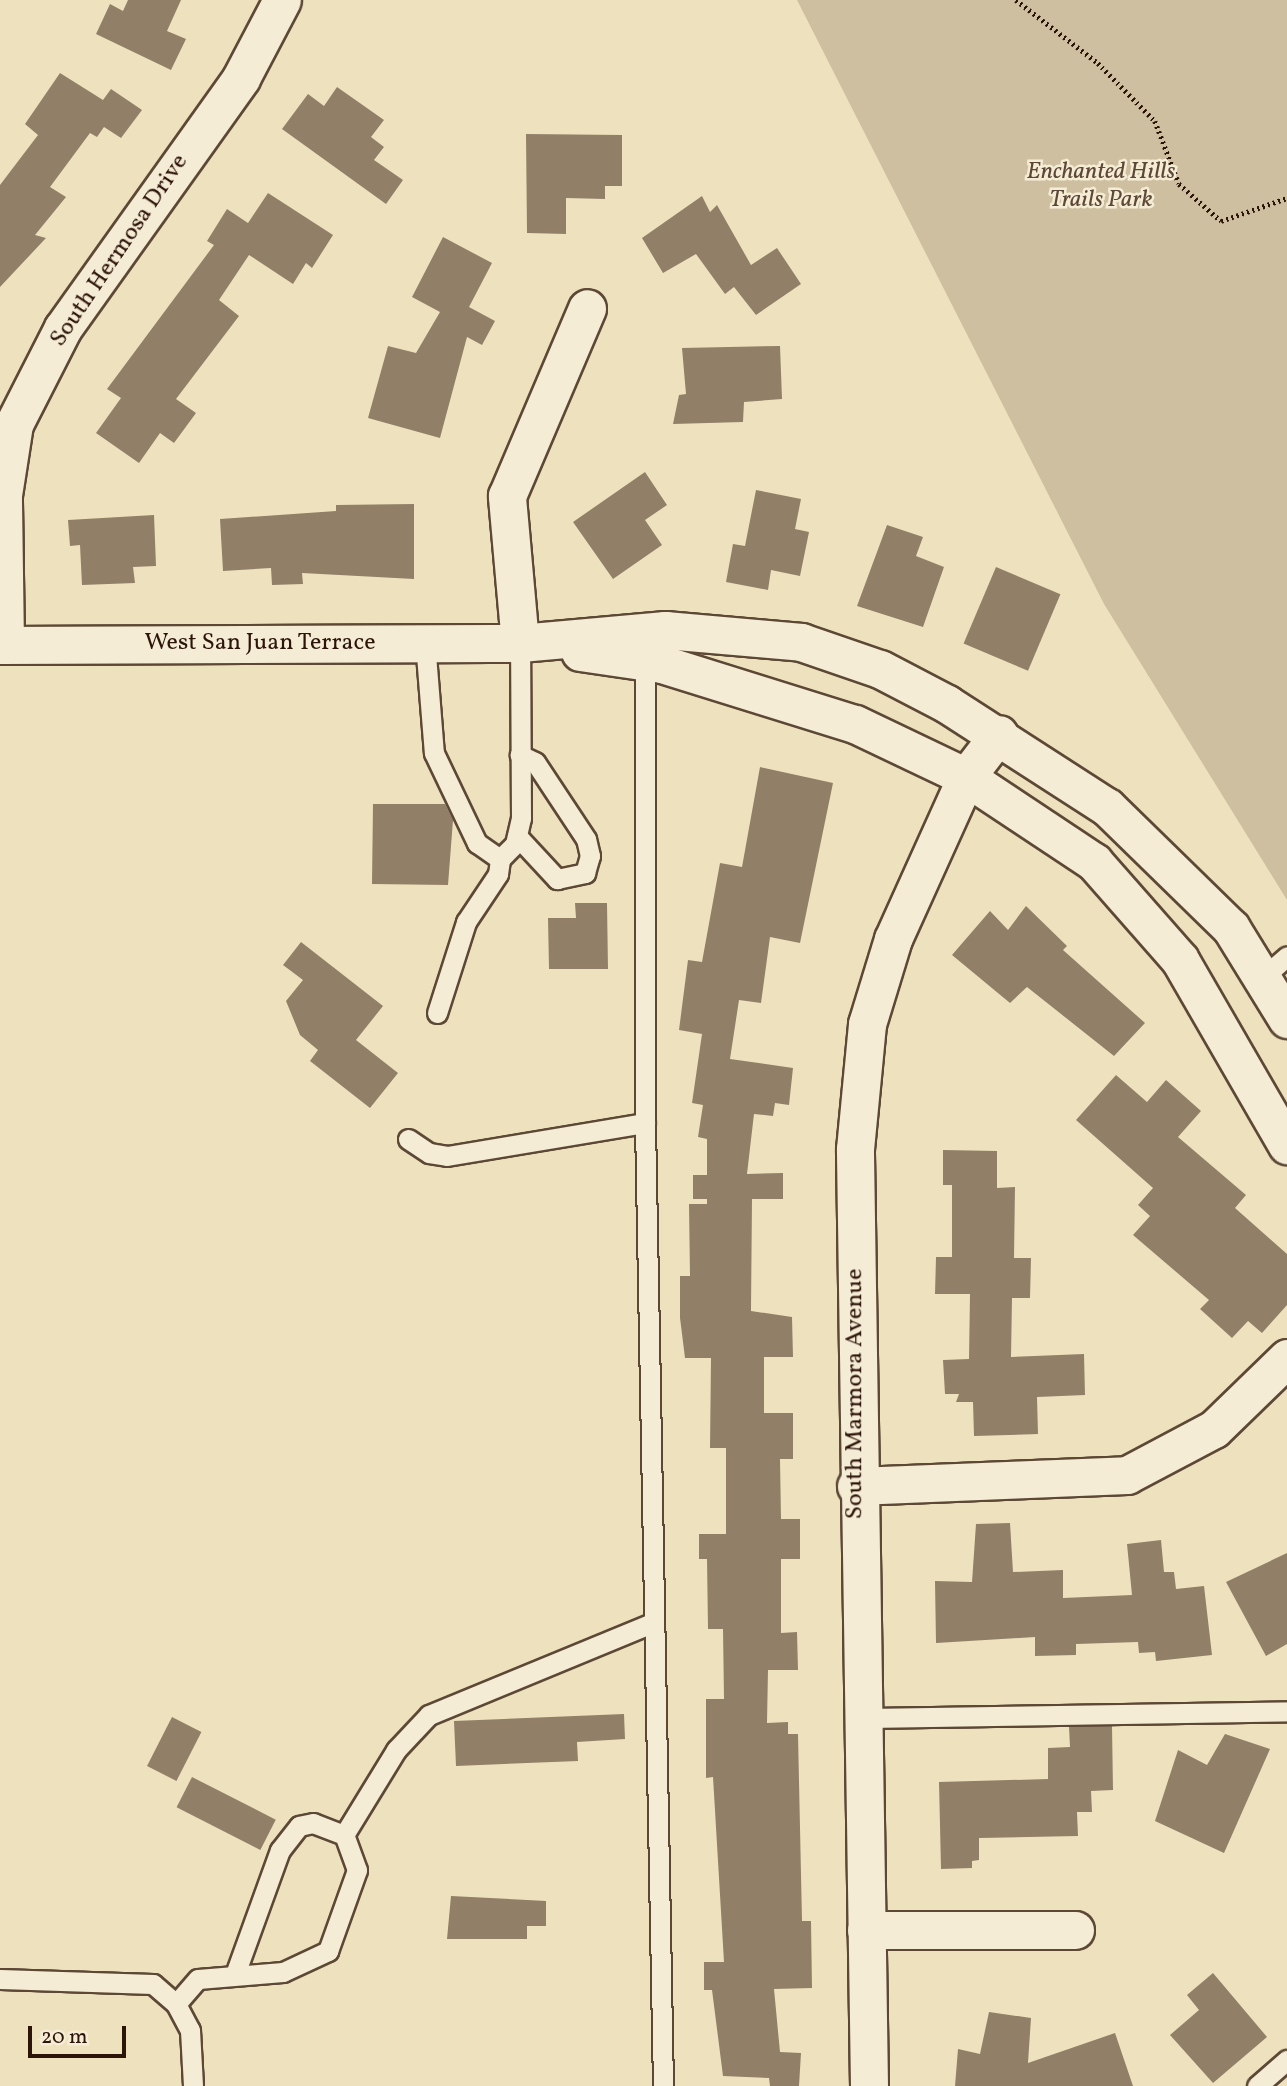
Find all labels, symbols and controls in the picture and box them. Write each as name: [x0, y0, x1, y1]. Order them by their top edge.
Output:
street label: South Hermosa Drive: [45, 149, 195, 353]
park label: Enchanted Hills Trails Park: [1027, 159, 1175, 215]
street label: West San Juan Terrace: [144, 630, 376, 658]
street label: South Marmora Avenue: [842, 1269, 870, 1519]
scale bar: [32, 2012, 130, 2056]
text: 20 m: [41, 2023, 87, 2052]

